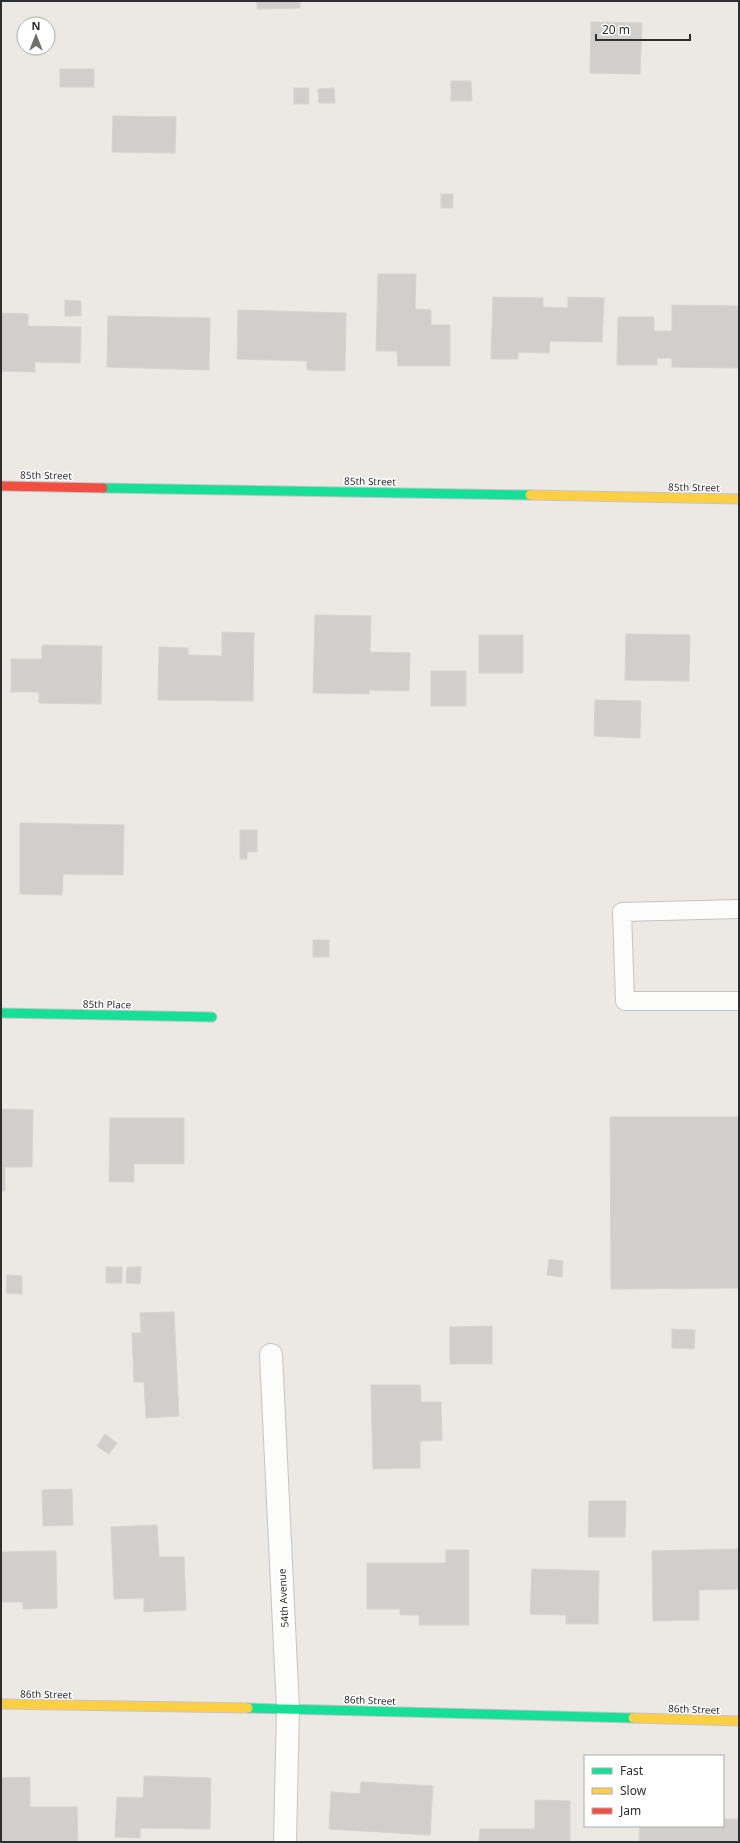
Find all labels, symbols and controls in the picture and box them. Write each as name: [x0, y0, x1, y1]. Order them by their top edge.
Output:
north arrow: [16, 16, 56, 56]
scale bar: [596, 16, 690, 42]
text: N: [32, 18, 40, 33]
text: 20 m: [602, 21, 630, 38]
street label: 85th Street: [20, 468, 72, 482]
street label: 85th Street: [344, 474, 396, 488]
street label: 85th Street: [668, 480, 720, 494]
street label: 85th Place: [83, 997, 132, 1011]
street label: 54th Avenue: [274, 1568, 292, 1628]
street label: 86th Street: [20, 1687, 72, 1701]
street label: 86th Street: [344, 1692, 396, 1708]
street label: 86th Street: [668, 1701, 720, 1717]
legend: [584, 1755, 724, 1827]
text: Fast: [620, 1762, 644, 1779]
text: Slow: [620, 1782, 647, 1799]
text: Jam: [619, 1802, 641, 1819]

